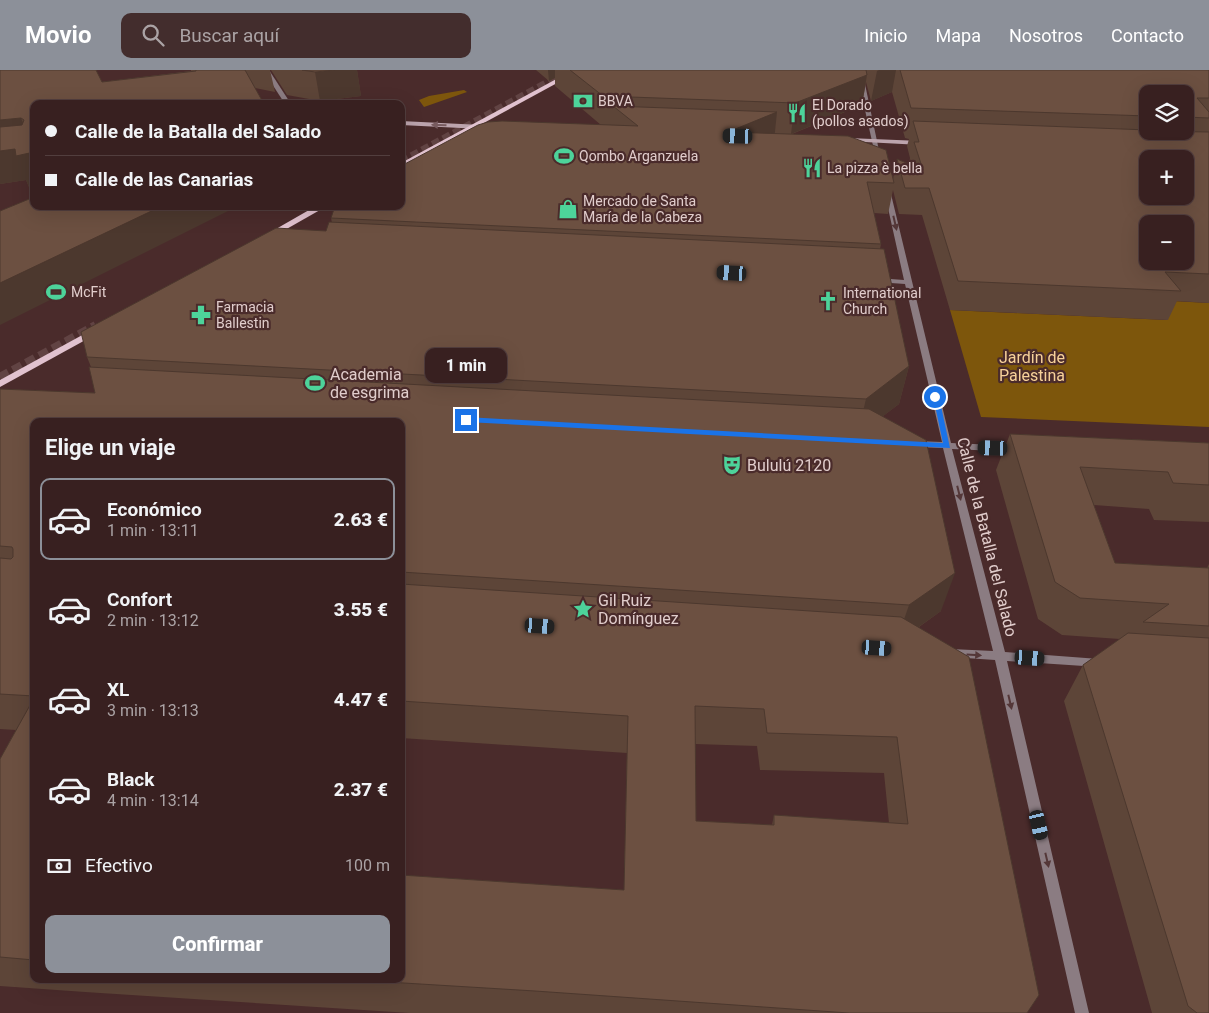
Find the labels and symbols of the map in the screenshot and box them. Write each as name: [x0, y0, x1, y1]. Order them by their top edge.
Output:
bank icon: BBVA: [572, 90, 594, 112]
place label: BBVA: [598, 93, 633, 109]
place label: El Dorado (pollos asados): [812, 97, 909, 130]
restaurant icon: El Dorado (pollos asados): [786, 102, 808, 124]
one-way arrow: [431, 120, 447, 128]
car: [722, 128, 753, 144]
sports icon: Qombo Arganzuela: [553, 145, 575, 167]
place label: Qombo Arganzuela: [579, 148, 698, 164]
restaurant icon: La pizza è bella: [801, 157, 823, 179]
place label: La pizza è bella: [827, 160, 922, 176]
place label: Mercado de Santa María de la Cabeza: [583, 193, 702, 225]
shop icon: Mercado de Santa María de la Cabeza: [557, 198, 579, 220]
one-way arrow: [891, 215, 899, 230]
car: [716, 265, 747, 281]
sports icon: McFit: [45, 281, 67, 303]
place label: McFit: [71, 284, 107, 300]
place label: International Church: [843, 285, 921, 317]
church icon: International Church: [817, 290, 839, 312]
place label: Farmacia Ballestin: [216, 299, 274, 331]
pharmacy icon: Farmacia Ballestin: [190, 304, 212, 326]
callout: 1 min: [425, 348, 507, 382]
park label: Jardín de Palestina: [999, 348, 1065, 385]
place label: Academia de esgrima: [330, 365, 409, 402]
sports icon: Academia de esgrima: [304, 372, 326, 394]
route start: [924, 386, 946, 408]
route end: [455, 409, 477, 431]
street label: Calle de la Batalla del Salado: [953, 435, 1021, 639]
car: [977, 440, 1008, 456]
theatre icon: Bululú 2120: [721, 454, 743, 476]
place label: Bululú 2120: [747, 456, 831, 475]
one-way arrow: [955, 486, 963, 501]
place label: Gil Ruiz Domínguez: [598, 591, 679, 628]
place icon: Gil Ruiz Domínguez: [572, 598, 594, 620]
car: [524, 617, 555, 635]
car: [861, 639, 892, 657]
car: [1014, 649, 1045, 667]
one-way arrow: [966, 651, 982, 659]
one-way arrow: [1006, 695, 1014, 710]
car: [1028, 809, 1049, 841]
one-way arrow: [1043, 853, 1051, 868]

